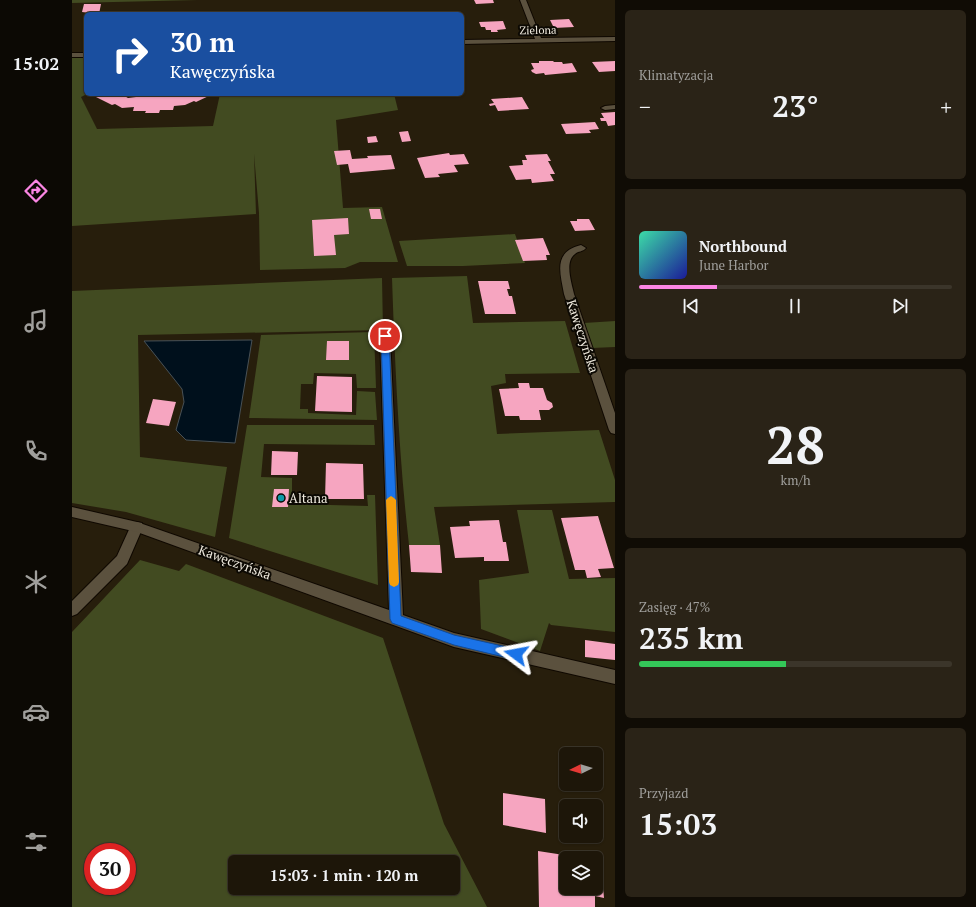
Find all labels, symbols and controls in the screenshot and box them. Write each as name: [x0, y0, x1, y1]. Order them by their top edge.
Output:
text: 30 m: [170, 23, 235, 60]
street label: Zielona: [519, 23, 557, 37]
icon: right: [104, 28, 156, 80]
text: 15:02: [13, 51, 59, 75]
text: Kawęczyńska: [170, 59, 275, 83]
text: Klimatyzacja: [639, 66, 713, 84]
text: 23°: [772, 86, 819, 126]
text: −: [639, 92, 651, 121]
text: +: [940, 92, 952, 121]
icon: directions: [22, 177, 50, 205]
text: Northbound: [699, 236, 787, 256]
text: June Harbor: [699, 256, 769, 274]
icon: previous: [680, 295, 702, 317]
icon: pause: [784, 295, 806, 317]
icon: next: [889, 295, 911, 317]
street label: Kawęczyńska: [563, 297, 603, 375]
icon: music: [22, 307, 50, 335]
pin: [368, 319, 402, 353]
icon: arrive: [374, 325, 396, 347]
text: 28: [766, 410, 825, 479]
icon: phone: [22, 437, 50, 465]
text: km/h: [780, 471, 811, 489]
place label: Altana: [289, 489, 328, 507]
marker: Altana: [276, 493, 286, 503]
street label: Kawęczyńska: [196, 541, 274, 584]
icon: climate: [22, 568, 50, 596]
text: Zasięg · 47%: [639, 598, 710, 616]
text: 235 km: [639, 618, 743, 658]
position arrow: [495, 633, 537, 675]
icon: car: [22, 698, 50, 726]
north arrow: [559, 747, 603, 791]
map controls: [559, 747, 603, 895]
text: Przyjazd: [639, 784, 688, 802]
button: sound: [559, 799, 603, 843]
text: 15:03: [639, 804, 717, 844]
icon: filters: [22, 828, 50, 856]
speed limit sign: 30: [84, 843, 136, 895]
button: layers: [559, 851, 603, 895]
text: 15:03 · 1 min · 120 m: [270, 865, 418, 885]

